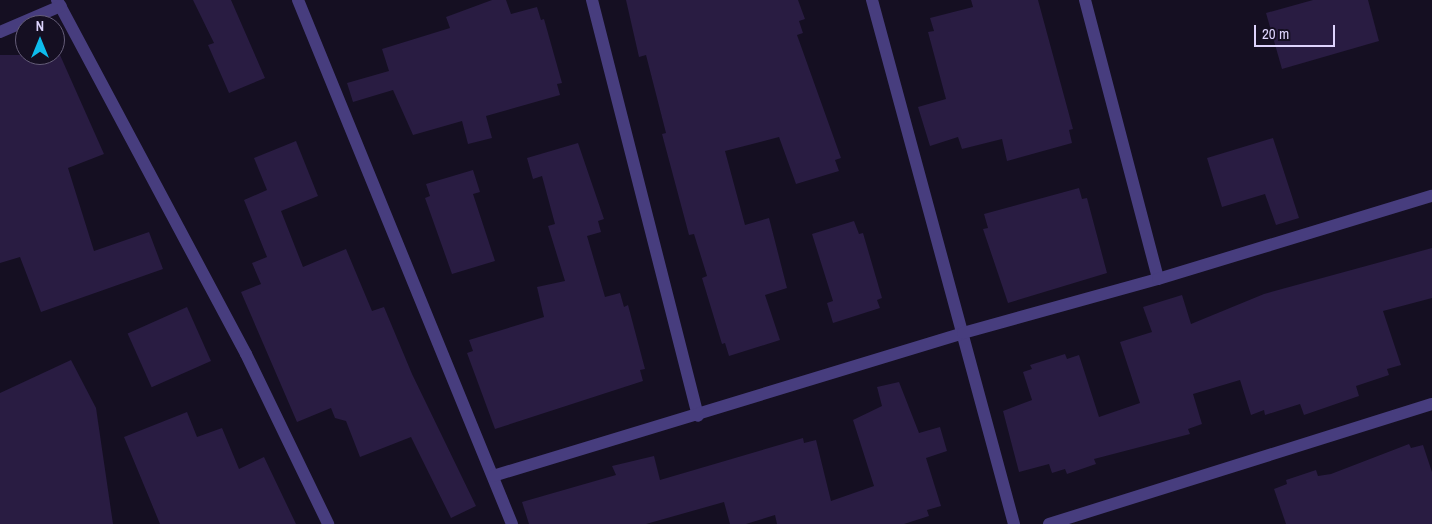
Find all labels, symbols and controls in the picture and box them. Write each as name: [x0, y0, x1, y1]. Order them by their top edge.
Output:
north arrow: [15, 15, 65, 65]
scale bar: [1257, 15, 1338, 47]
text: N: [36, 17, 44, 35]
text: 20 m: [1262, 23, 1289, 44]

